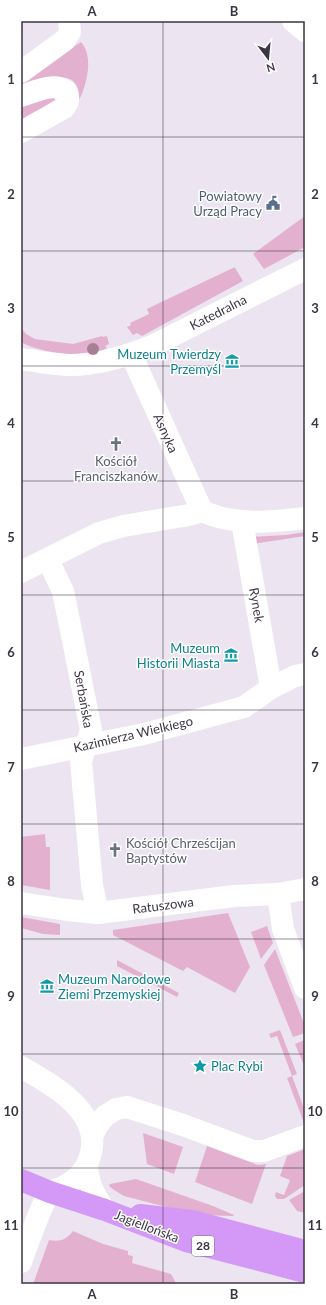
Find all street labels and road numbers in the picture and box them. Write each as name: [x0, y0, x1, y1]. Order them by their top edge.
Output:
street label: Katedralna: [187, 291, 249, 333]
street label: Asnyka: [150, 411, 182, 455]
street label: Rynek: [246, 586, 268, 624]
street label: Serbańska: [71, 669, 97, 729]
street label: Kazimierza Wielkiego: [72, 712, 194, 756]
street label: Ratuszowa: [131, 893, 195, 917]
street label: Jagiellońska: [112, 1206, 182, 1246]
road number: 28: [192, 1236, 214, 1256]

